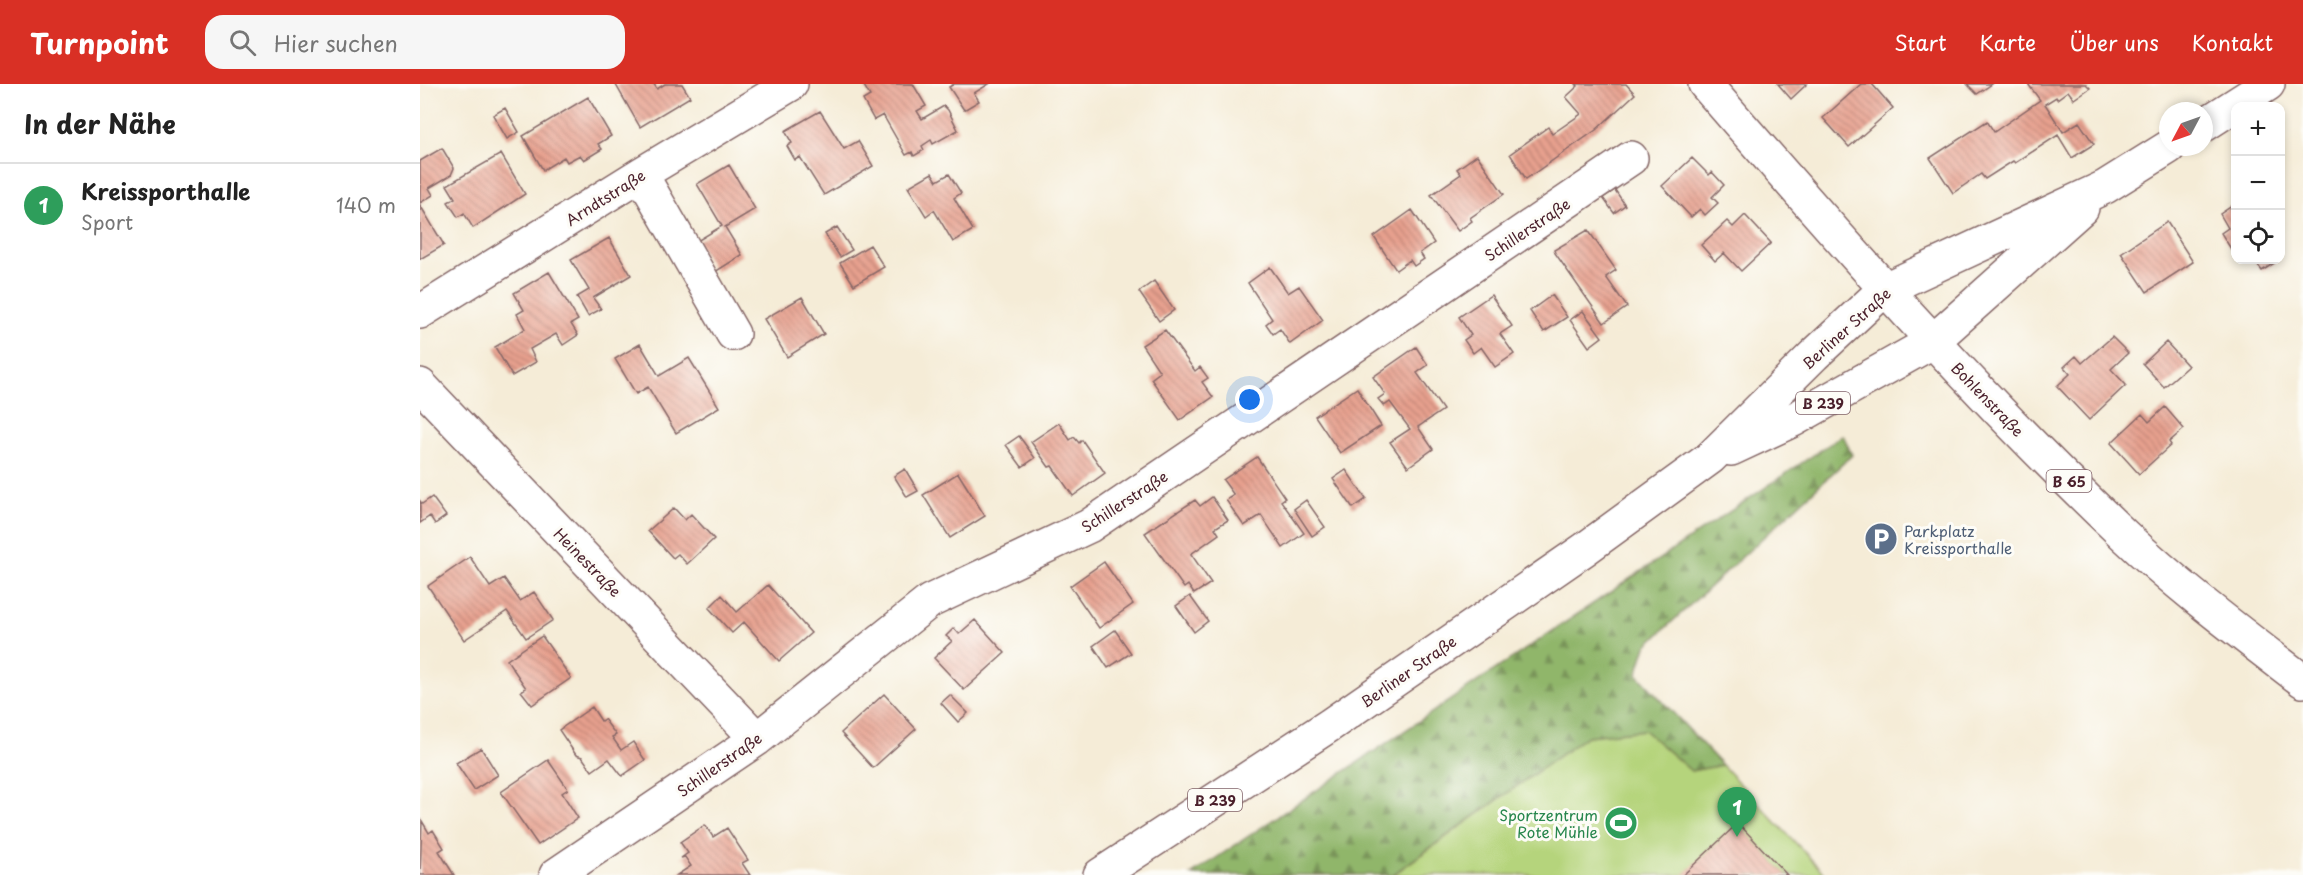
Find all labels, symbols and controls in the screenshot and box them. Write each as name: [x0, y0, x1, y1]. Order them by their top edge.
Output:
search box: [205, 15, 625, 69]
text: Turnpoint: [30, 21, 169, 64]
icon: search: [226, 26, 259, 59]
text: Hier suchen: [274, 26, 398, 59]
text: Start: [1894, 26, 1946, 58]
text: Karte: [1979, 26, 2036, 58]
text: Über uns: [2069, 26, 2159, 58]
text: Kontakt: [2192, 26, 2273, 58]
north arrow: [2159, 102, 2213, 156]
map controls: [2231, 102, 2285, 264]
button: +: [2231, 102, 2285, 156]
text: In der Nähe: [24, 104, 176, 143]
button: −: [2231, 156, 2285, 210]
street label: Arndtstraße: [561, 163, 649, 231]
text: Kreissporthalle: [81, 174, 250, 207]
text: 1: [39, 190, 48, 220]
text: 140 m: [336, 190, 396, 220]
street label: Schillerstraße: [1480, 192, 1575, 266]
text: Sport: [81, 207, 133, 237]
button: locate: [2231, 210, 2285, 264]
street label: Berliner Straße: [1797, 282, 1895, 374]
street label: Bohlenstraße: [1946, 357, 2030, 441]
your location: [1235, 385, 1264, 414]
road number: B 239: [1796, 392, 1850, 414]
street label: Schillerstraße: [1076, 464, 1172, 538]
road number: B 65: [2046, 470, 2092, 492]
place label: Parkplatz Kreissporthalle: [1904, 519, 2012, 559]
parking icon: Parkplatz Kreissporthalle: [1863, 521, 1899, 557]
street label: Heinestraße: [549, 522, 627, 602]
street label: Berliner Straße: [1355, 629, 1461, 713]
street label: Schillerstraße: [672, 726, 766, 802]
pin: 1: [1718, 788, 1756, 837]
road number: B 239: [1188, 789, 1242, 811]
place label: Sportzentrum Rote Mühle: [1499, 803, 1598, 843]
sports icon: Sportzentrum Rote Mühle: [1603, 805, 1639, 841]

